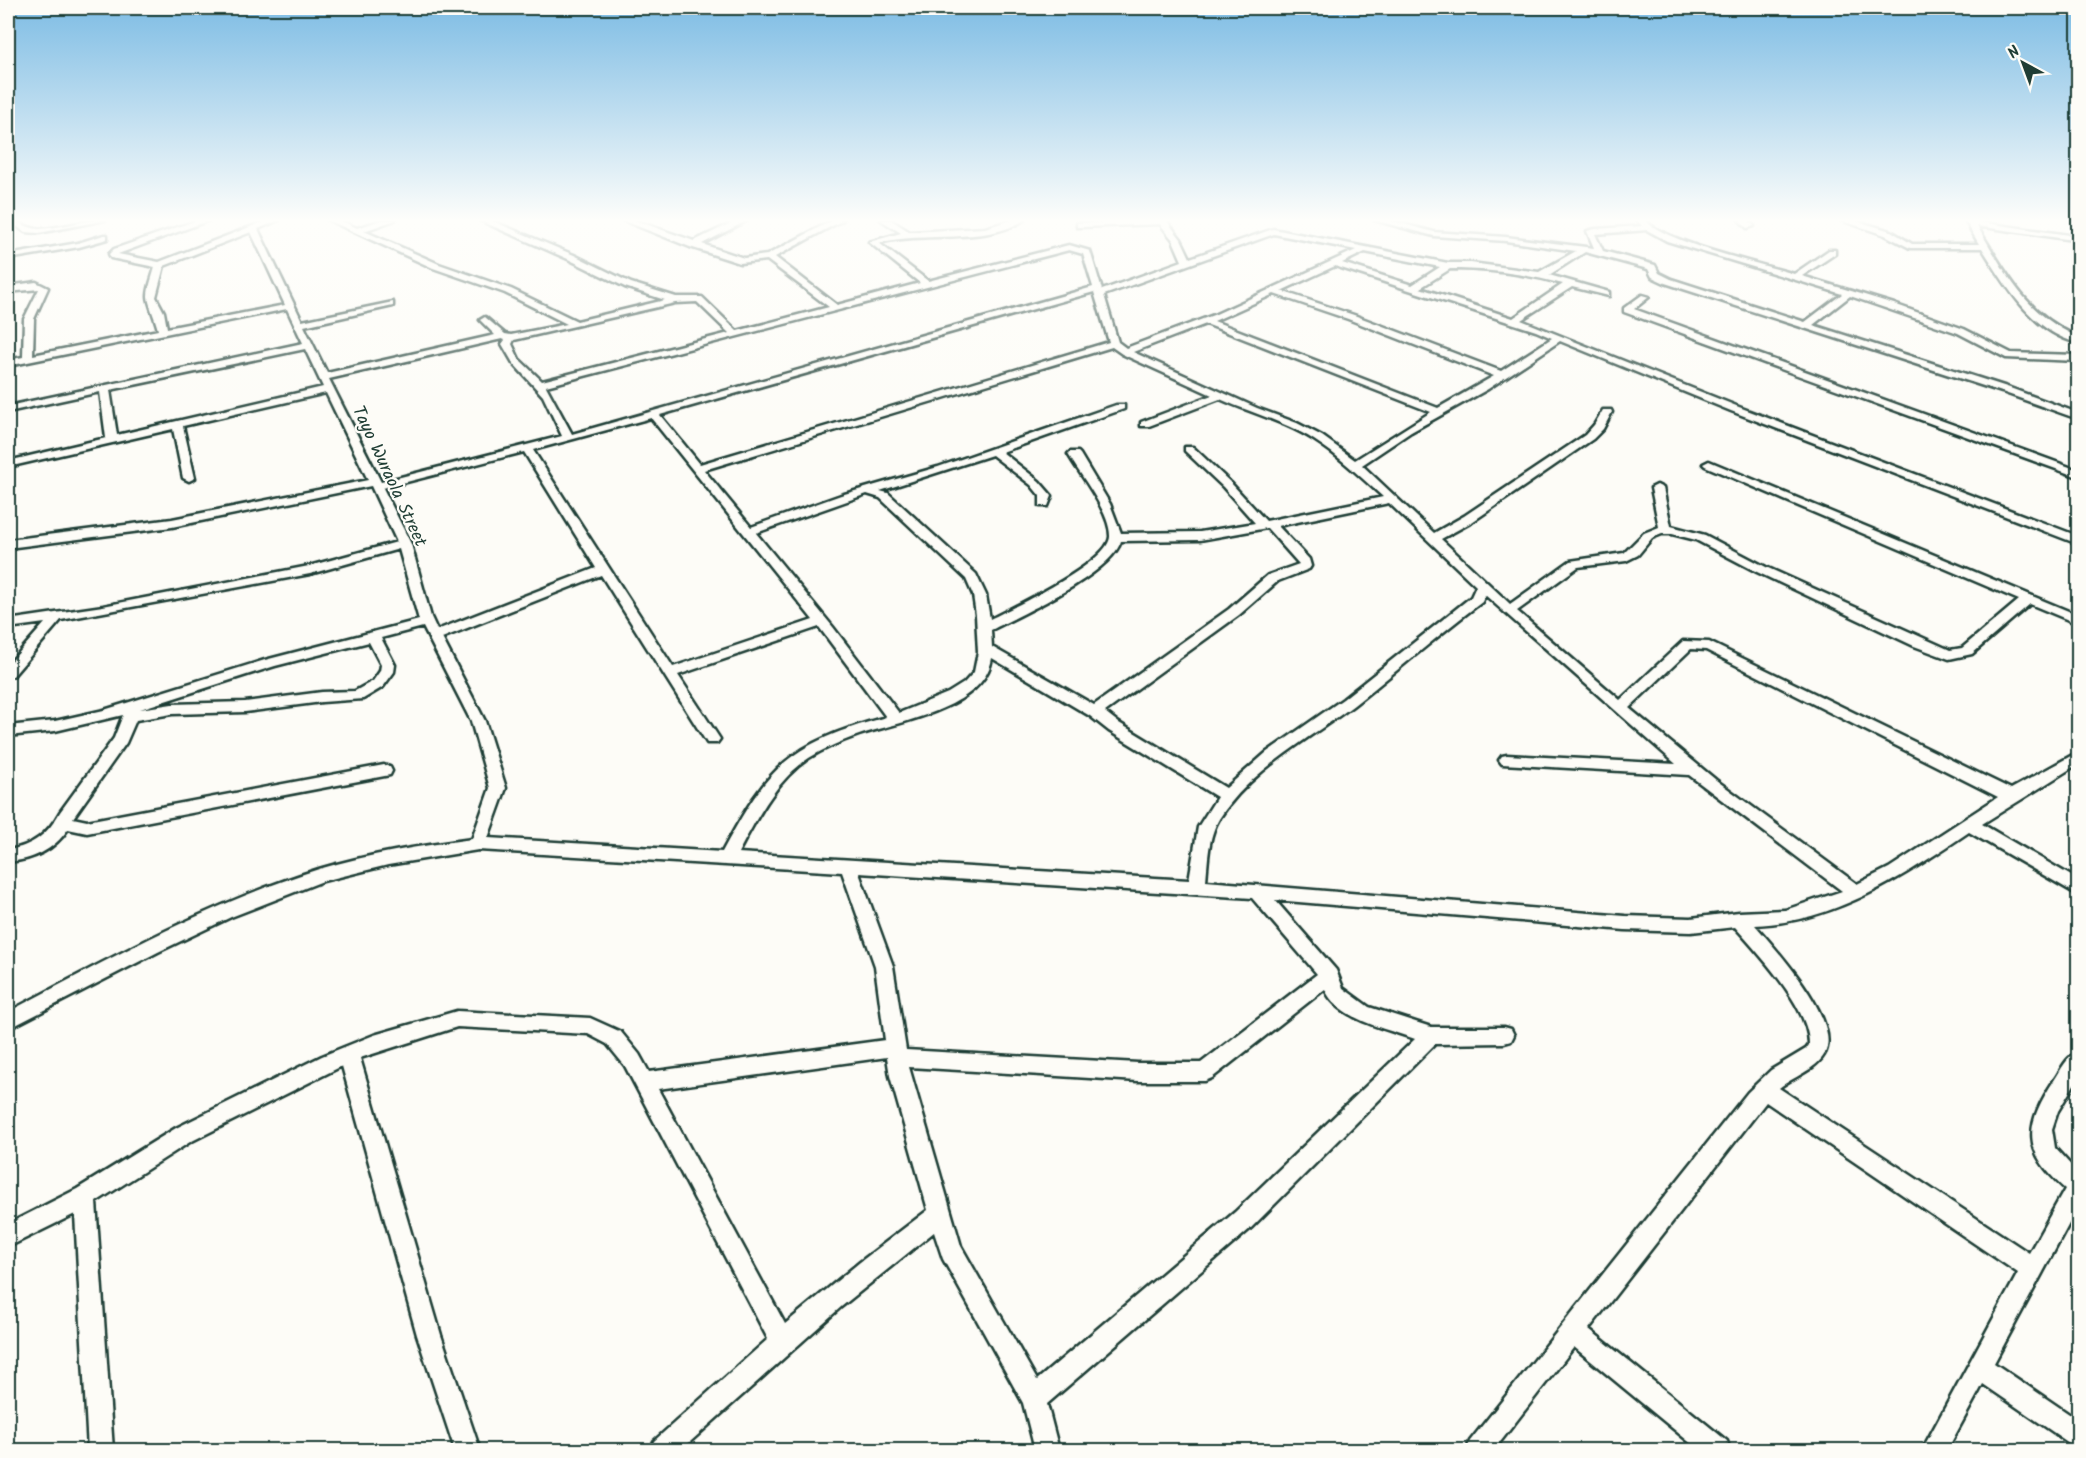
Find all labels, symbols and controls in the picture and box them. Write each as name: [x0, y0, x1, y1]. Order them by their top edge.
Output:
north arrow: [1993, 33, 2053, 93]
text: N: [2002, 40, 2026, 66]
street label: Tayo Wuraola Street: [343, 401, 435, 553]

